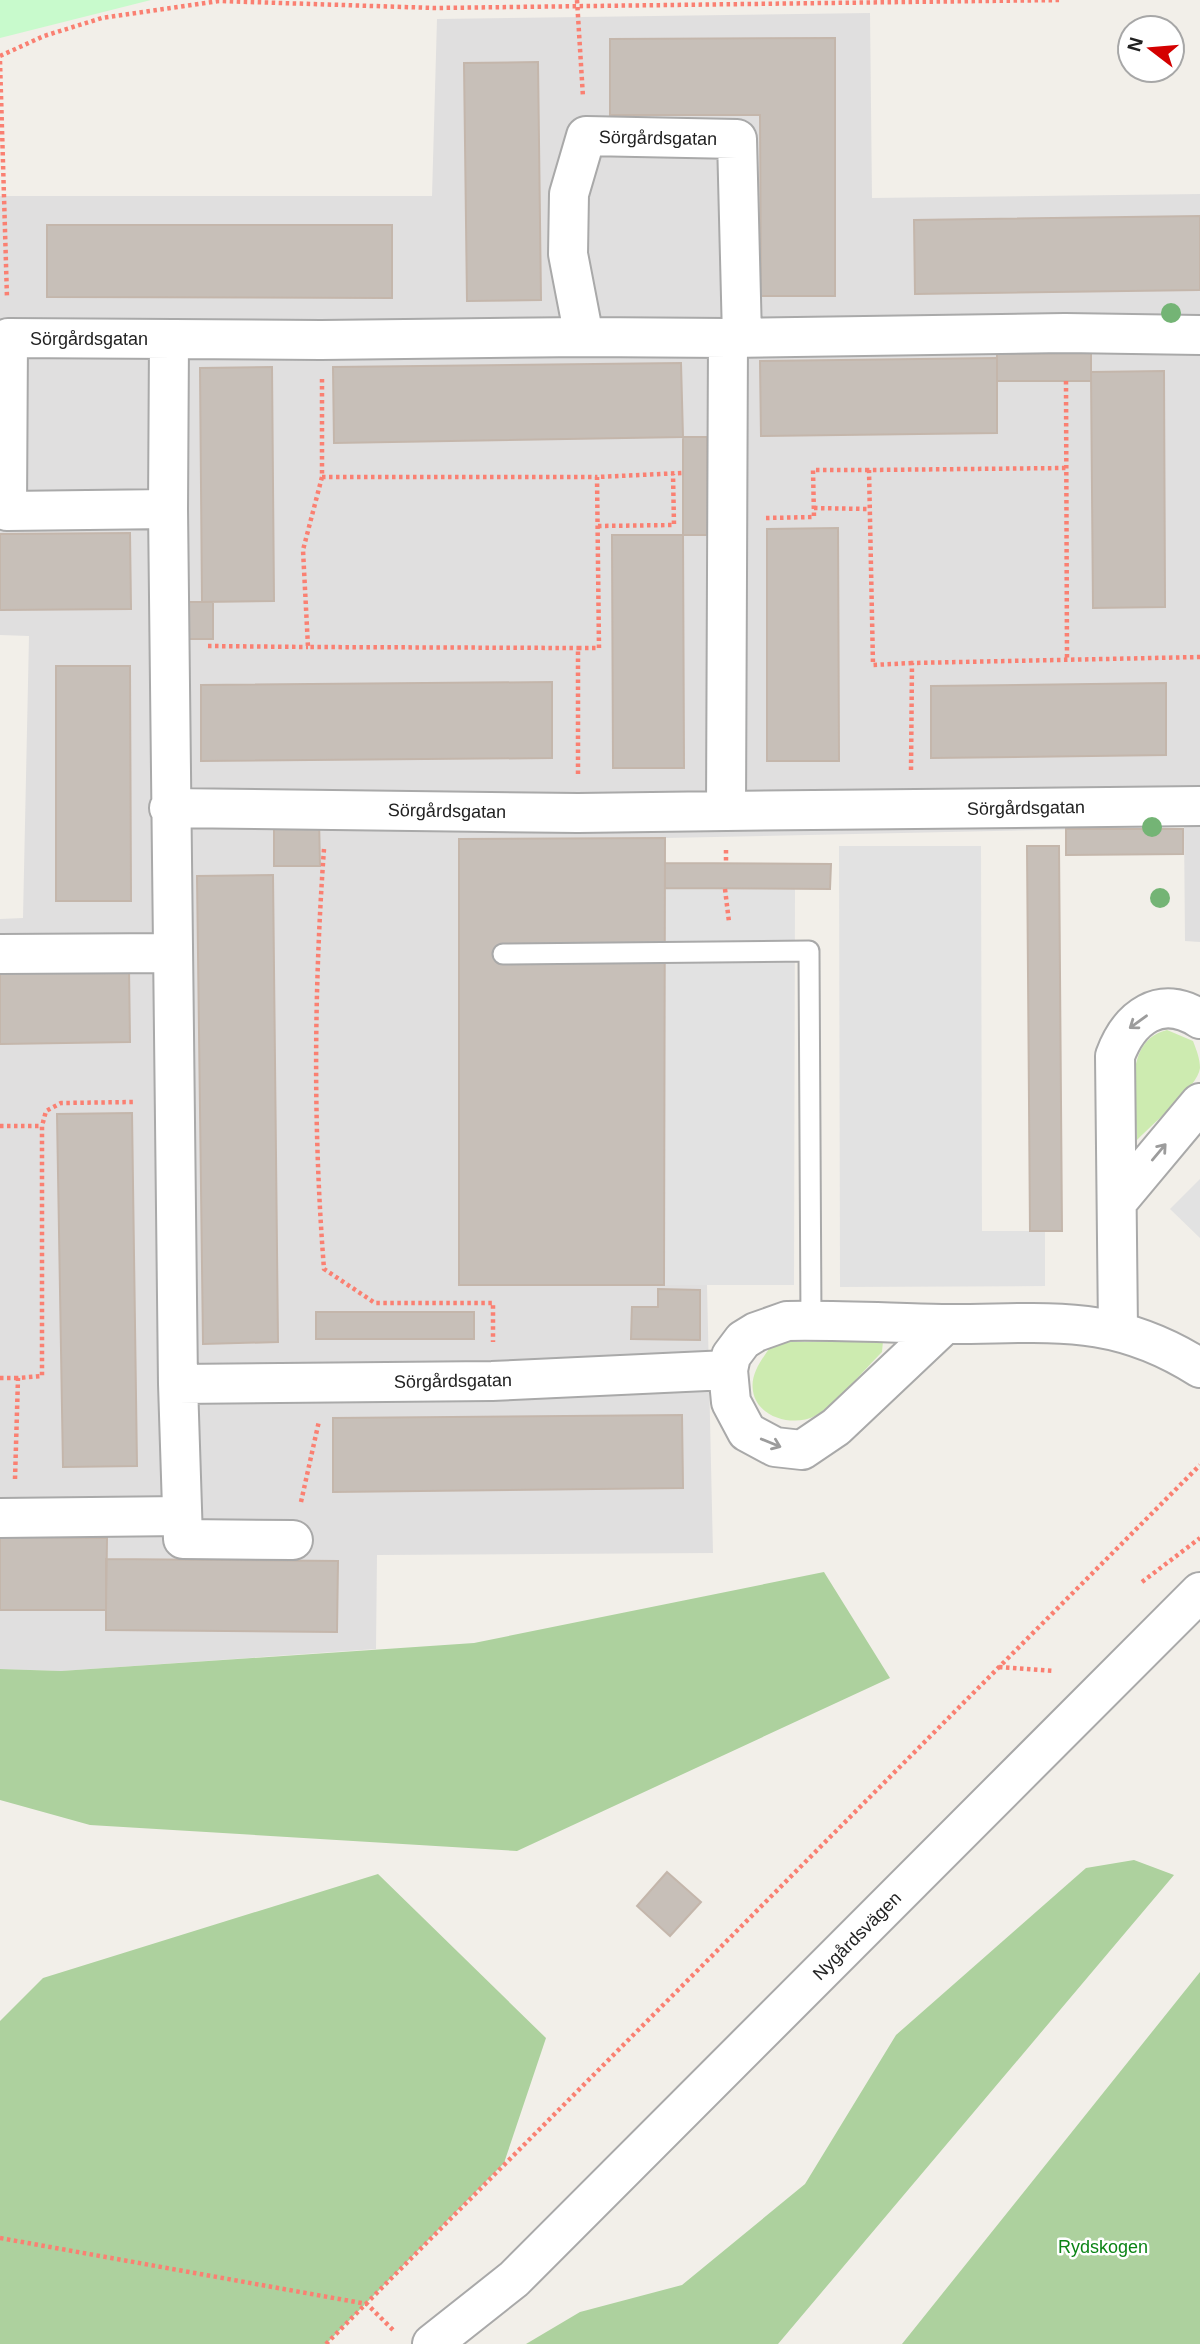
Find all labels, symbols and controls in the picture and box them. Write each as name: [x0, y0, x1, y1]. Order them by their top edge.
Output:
north arrow: [1116, 14, 1186, 84]
text: N: [1123, 35, 1147, 54]
street label: Sörgårdsgatan: [599, 127, 717, 149]
street label: Sörgårdsgatan: [30, 329, 148, 349]
street label: Sörgårdsgatan: [967, 797, 1085, 819]
street label: Sörgårdsgatan: [388, 800, 506, 822]
one-way arrow: [1128, 1014, 1147, 1029]
one-way arrow: [1151, 1143, 1167, 1161]
street label: Sörgårdsgatan: [394, 1370, 512, 1392]
one-way arrow: [760, 1438, 781, 1451]
street label: Nygårdsvägen: [809, 1888, 905, 1984]
park label: Rydskogen: [1058, 2237, 1148, 2257]

